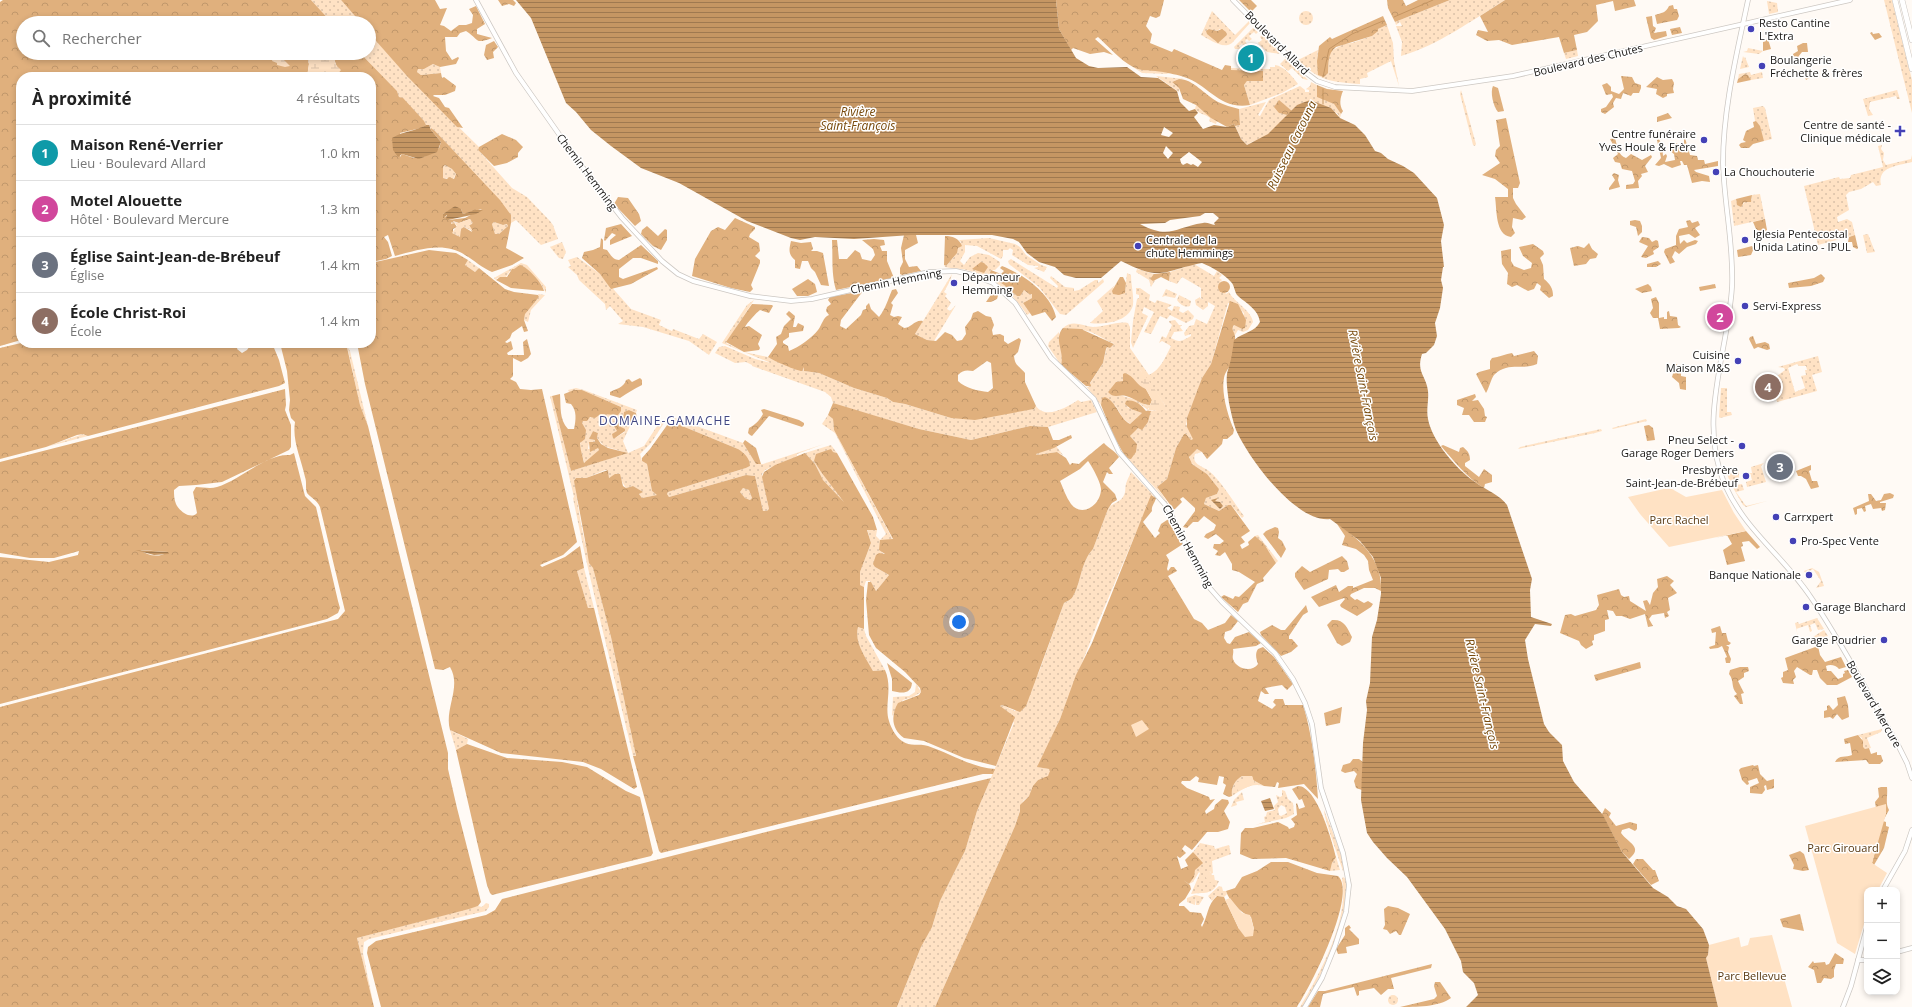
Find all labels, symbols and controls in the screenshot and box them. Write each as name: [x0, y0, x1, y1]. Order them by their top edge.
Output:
street label: Boulevard Allard: [1242, 7, 1313, 78]
place label: Resto Cantine L'Extra: [1759, 15, 1830, 43]
search box: [16, 16, 376, 60]
marker: Resto Cantine L'Extra: [1746, 24, 1756, 34]
icon: search: [30, 27, 52, 49]
text: Rechercher: [62, 28, 142, 48]
street label: Boulevard des Chutes: [1532, 40, 1644, 79]
pin: 1: [1238, 43, 1264, 73]
place label: Boulangerie Fréchette & frères: [1770, 52, 1863, 80]
marker: Boulangerie Fréchette & frères: [1757, 61, 1767, 71]
text: À proximité: [32, 87, 131, 110]
text: 4 résultats: [296, 89, 360, 107]
water label: Ruisseau Cacouna: [1263, 97, 1320, 192]
water label: Rivière Saint-François: [820, 103, 896, 134]
place label: Centre de santé - Clinique médicale: [1800, 117, 1891, 145]
marker: Centre de santé - Clinique médicale: [1894, 125, 1906, 137]
place label: Centre funéraire Yves Houle & Frère: [1599, 126, 1696, 154]
street label: Chemin Hemming: [554, 130, 621, 213]
text: Maison René-Verrier: [70, 134, 223, 154]
marker: Centre funéraire Yves Houle & Frère: [1699, 135, 1709, 145]
text: 1: [41, 144, 49, 162]
text: 1.0 km: [319, 144, 360, 162]
text: Lieu · Boulevard Allard: [70, 154, 206, 172]
place label: La Chouchouterie: [1724, 164, 1815, 179]
marker: La Chouchouterie: [1711, 167, 1721, 177]
text: Motel Alouette: [70, 190, 182, 210]
text: 2: [41, 200, 49, 218]
text: 1.3 km: [319, 200, 360, 218]
text: Hôtel · Boulevard Mercure: [70, 210, 229, 228]
place label: Iglesia Pentecostal Unida Latino - IPUL: [1753, 226, 1851, 254]
place label: Centrale de la chute Hemmings: [1146, 232, 1233, 260]
marker: Iglesia Pentecostal Unida Latino - IPUL: [1740, 235, 1750, 245]
marker: Centrale de la chute Hemmings: [1133, 241, 1143, 251]
text: Église Saint-Jean-de-Brébeuf: [70, 246, 280, 266]
text: 3: [41, 256, 49, 274]
text: 1.4 km: [319, 256, 360, 274]
street label: Chemin Hemming: [849, 264, 943, 297]
text: Église: [70, 266, 104, 284]
place label: Dépanneur Hemming: [962, 269, 1020, 297]
marker: Dépanneur Hemming: [949, 278, 959, 288]
place label: Servi-Express: [1753, 298, 1821, 313]
marker: Servi-Express: [1740, 301, 1750, 311]
text: École Christ-Roi: [70, 302, 186, 322]
pin: 2: [1707, 302, 1733, 332]
text: 4: [41, 312, 49, 330]
text: 1.4 km: [319, 312, 360, 330]
text: École: [70, 322, 102, 340]
water label: Rivière Saint-François: [1344, 328, 1383, 442]
place label: Cuisine Maison M&S: [1666, 347, 1730, 375]
marker: Cuisine Maison M&S: [1733, 356, 1743, 366]
pin: 4: [1755, 372, 1781, 402]
district label: DOMAINE-GAMACHE: [599, 412, 731, 429]
place label: Pneu Select - Garage Roger Demers: [1621, 432, 1734, 460]
marker: Pneu Select - Garage Roger Demers: [1737, 441, 1747, 451]
pin: 3: [1767, 452, 1793, 482]
place label: Presbyrère Saint-Jean-de-Brébeuf: [1626, 462, 1739, 490]
marker: Presbyrère Saint-Jean-de-Brébeuf: [1741, 471, 1751, 481]
street label: Chemin Hemming: [1159, 502, 1217, 590]
place label: Carrxpert: [1784, 509, 1833, 524]
park label: Parc Rachel: [1649, 512, 1709, 527]
marker: Carrxpert: [1771, 512, 1781, 522]
place label: Pro-Spec Vente: [1801, 533, 1879, 548]
marker: Pro-Spec Vente: [1788, 536, 1798, 546]
place label: Banque Nationale: [1709, 567, 1801, 582]
marker: Banque Nationale: [1804, 570, 1814, 580]
place label: Garage Blanchard: [1814, 599, 1906, 614]
marker: Garage Blanchard: [1801, 602, 1811, 612]
your location: [949, 612, 969, 632]
place label: Garage Poudrier: [1792, 632, 1876, 647]
marker: Garage Poudrier: [1879, 635, 1889, 645]
water label: Rivière Saint-François: [1461, 637, 1504, 751]
street label: Boulevard Mercure: [1843, 657, 1906, 750]
park label: Parc Girouard: [1807, 840, 1879, 855]
map controls: [1864, 887, 1900, 995]
button: +: [1864, 887, 1900, 923]
button: −: [1864, 923, 1900, 959]
button: layers: [1864, 959, 1900, 995]
park label: Parc Bellevue: [1718, 968, 1786, 983]

